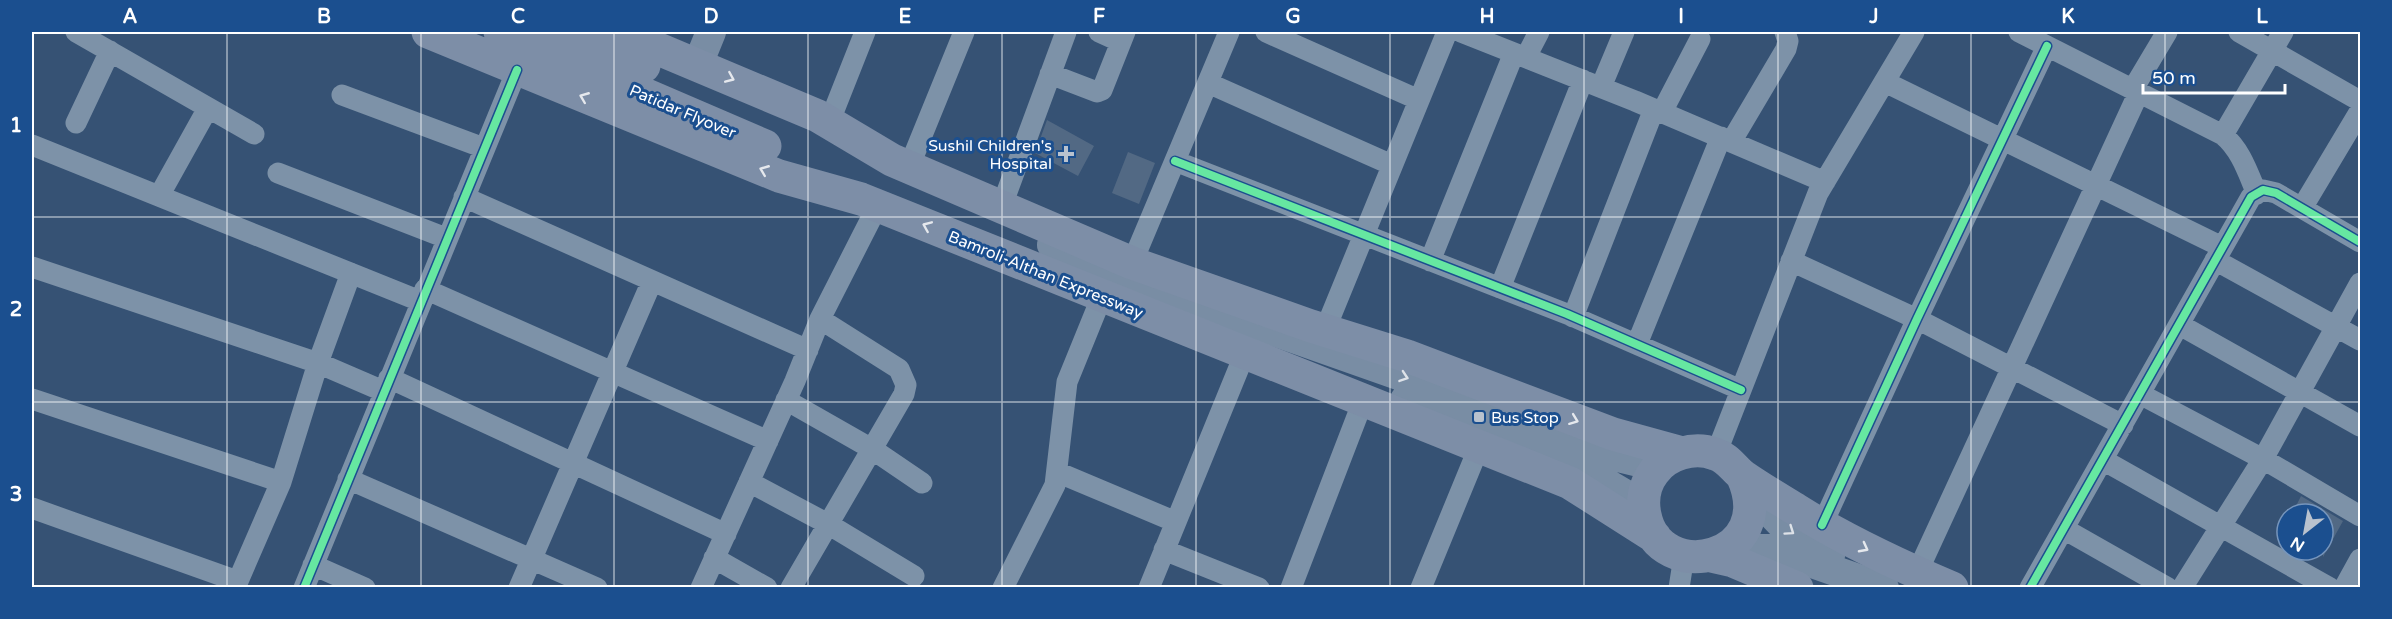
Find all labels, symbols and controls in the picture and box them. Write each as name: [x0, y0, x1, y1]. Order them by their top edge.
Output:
text: A: [123, 5, 138, 29]
text: B: [317, 5, 331, 29]
text: C: [511, 5, 525, 29]
text: D: [703, 5, 719, 29]
text: E: [899, 5, 912, 29]
text: F: [1093, 5, 1105, 29]
text: G: [1285, 5, 1301, 29]
text: H: [1479, 5, 1495, 29]
text: I: [1678, 5, 1684, 29]
text: J: [1868, 5, 1879, 29]
text: K: [2061, 5, 2075, 29]
text: L: [2256, 5, 2268, 29]
scale bar: [2143, 57, 2286, 95]
text: 50 m: [2152, 67, 2196, 89]
one-way arrow: [724, 71, 735, 83]
street label: Patidar Flyover: [626, 80, 740, 144]
one-way arrow: [579, 92, 590, 104]
text: 1: [10, 114, 22, 138]
place label: Sushil Children's Hospital: [928, 136, 1052, 174]
marker: Sushil Children's Hospital: [1057, 145, 1075, 163]
one-way arrow: [760, 165, 771, 177]
one-way arrow: [922, 221, 933, 233]
street label: Bamroli-Althan Expressway: [945, 227, 1146, 323]
text: 2: [10, 298, 22, 322]
one-way arrow: [1398, 370, 1409, 383]
place label: Bus Stop: [1491, 408, 1559, 428]
marker: Bus Stop: [1472, 410, 1486, 424]
one-way arrow: [1568, 412, 1579, 425]
text: 3: [10, 483, 22, 507]
north arrow: [2275, 502, 2335, 562]
one-way arrow: [1784, 524, 1795, 535]
text: N: [2287, 532, 2308, 556]
one-way arrow: [1858, 541, 1869, 552]

